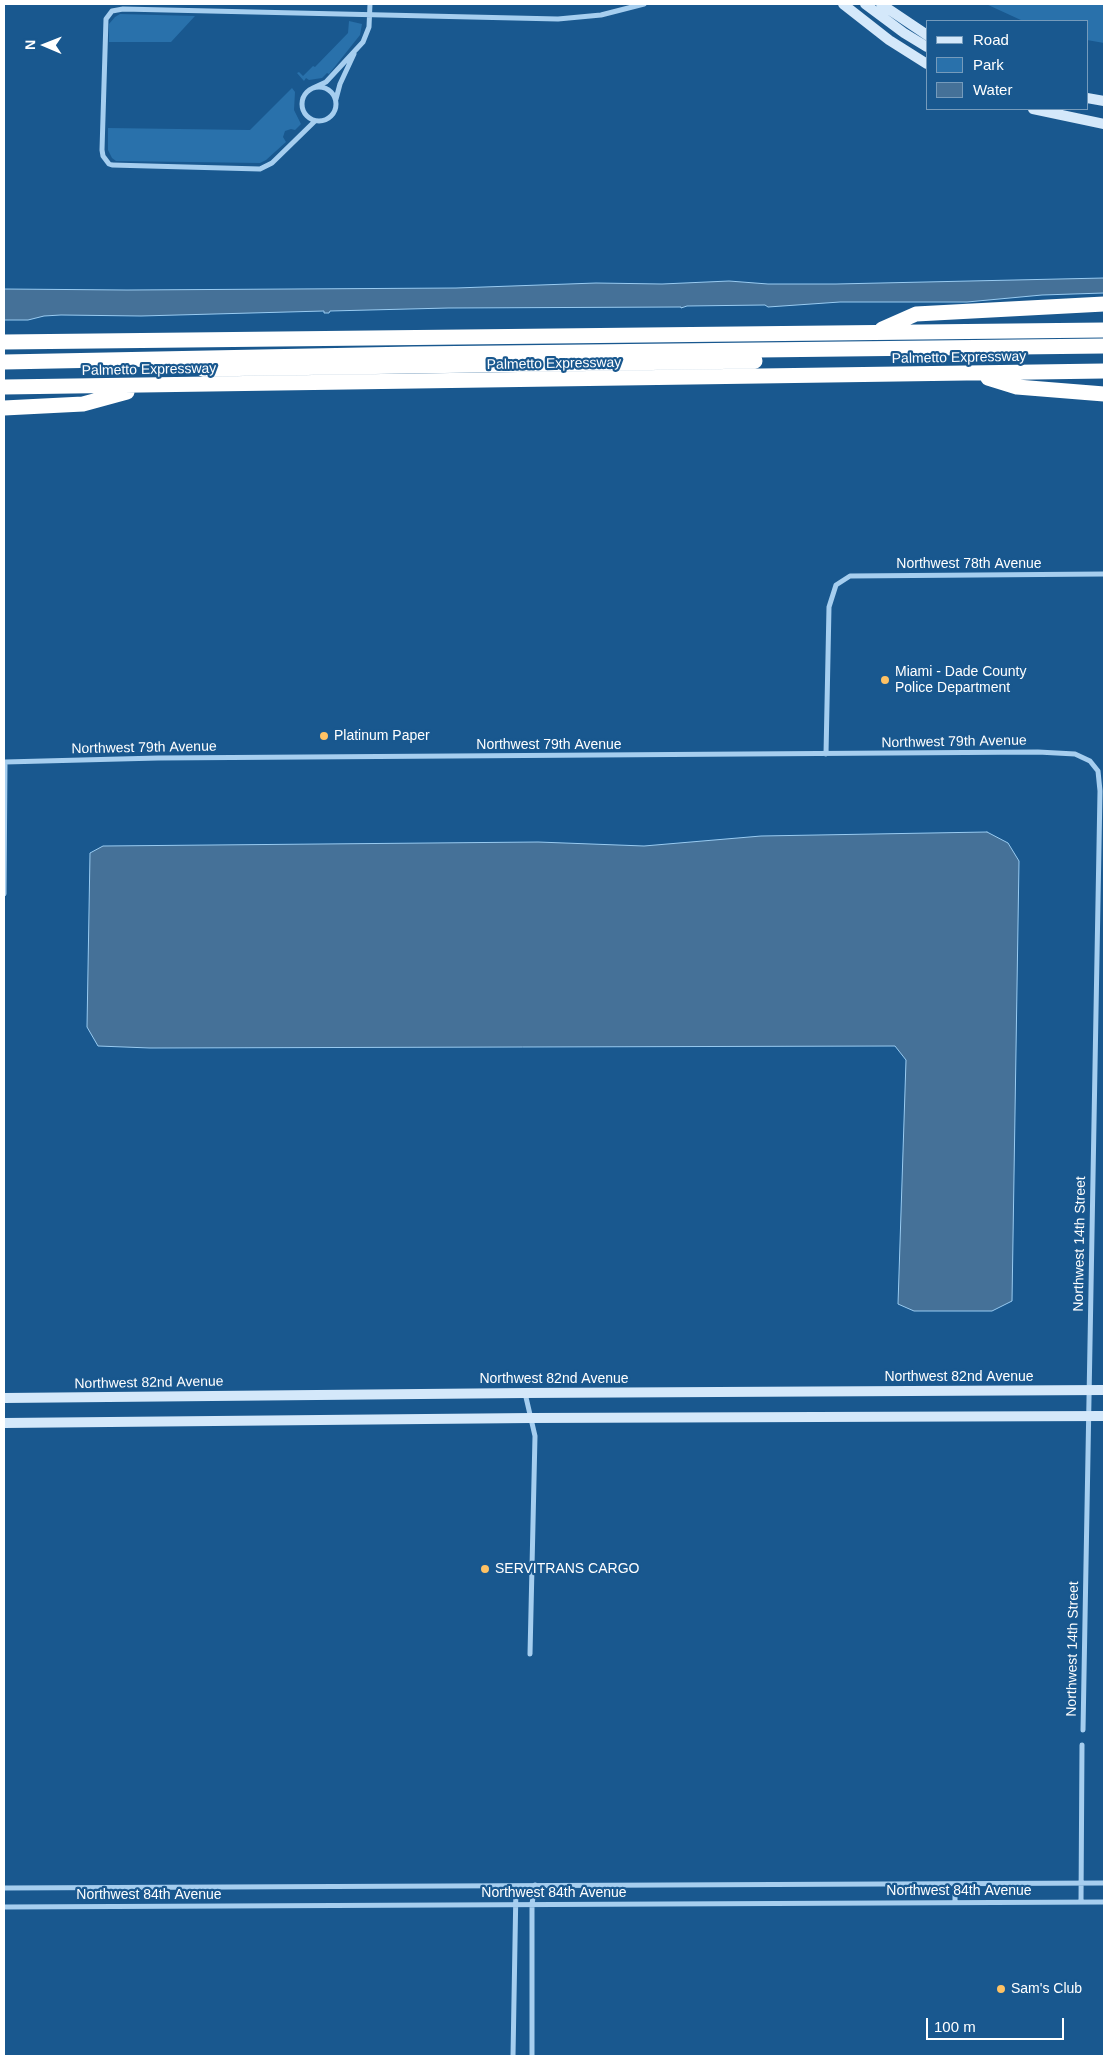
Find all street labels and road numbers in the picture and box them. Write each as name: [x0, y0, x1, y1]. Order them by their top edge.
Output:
street label: Palmetto Expressway: [892, 348, 1026, 368]
street label: Palmetto Expressway: [487, 354, 621, 374]
street label: Palmetto Expressway: [82, 360, 216, 380]
street label: Northwest 78th Avenue: [896, 556, 1042, 572]
street label: Northwest 79th Avenue: [881, 732, 1027, 752]
street label: Northwest 79th Avenue: [476, 737, 622, 753]
street label: Northwest 79th Avenue: [71, 738, 217, 758]
street label: Northwest 14th Street: [1070, 1176, 1090, 1312]
street label: Northwest 82nd Avenue: [884, 1369, 1034, 1385]
street label: Northwest 82nd Avenue: [479, 1371, 629, 1387]
street label: Northwest 82nd Avenue: [74, 1373, 224, 1393]
street label: Northwest 14th Street: [1063, 1581, 1083, 1717]
street label: Northwest 84th Avenue: [886, 1883, 1032, 1899]
street label: Northwest 84th Avenue: [481, 1885, 627, 1901]
street label: Northwest 84th Avenue: [76, 1887, 222, 1903]

